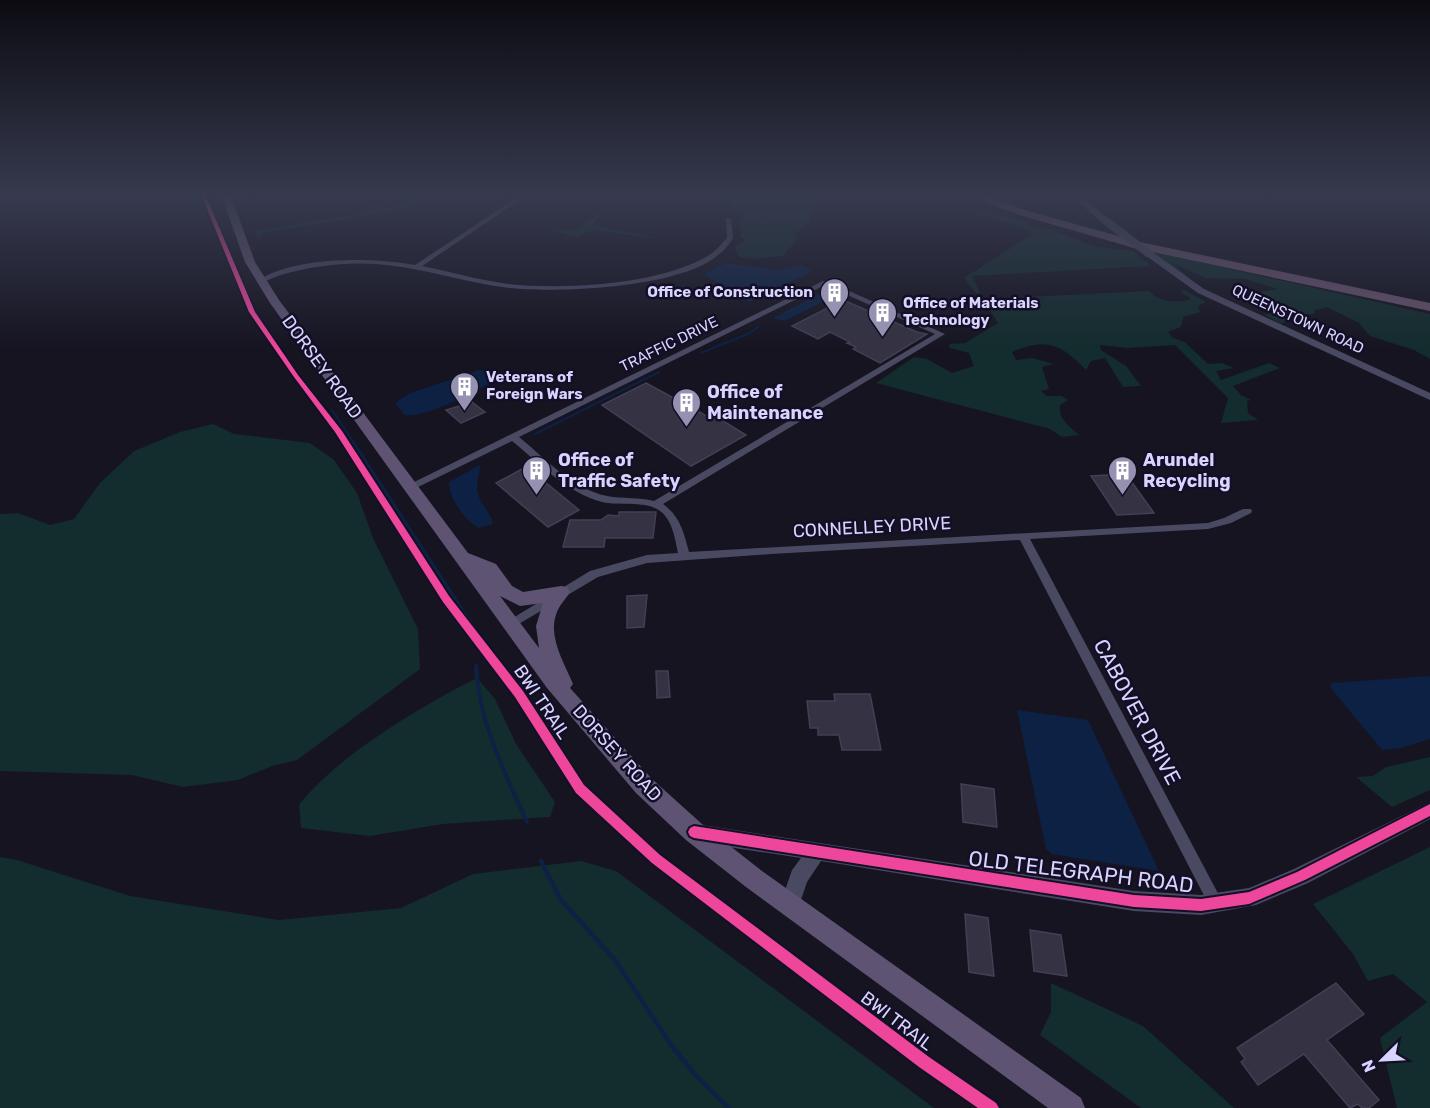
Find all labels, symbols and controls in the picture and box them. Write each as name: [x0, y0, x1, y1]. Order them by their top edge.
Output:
building icon: Office of Construction: [818, 276, 850, 318]
street label: QUEENSTOWN ROAD: [1229, 281, 1367, 357]
place label: Office of Construction: [647, 283, 813, 301]
place label: Office of Materials Technology: [903, 294, 1039, 329]
building icon: Office of Materials Technology: [866, 296, 898, 338]
street label: DORSEY ROAD: [277, 311, 367, 423]
street label: TRAFFIC DRIVE: [617, 312, 721, 376]
place label: Veterans of Foreign Wars: [486, 368, 583, 403]
building icon: Veterans of Foreign Wars: [449, 370, 481, 412]
place label: Office of Maintenance: [707, 381, 824, 424]
building icon: Office of Maintenance: [670, 386, 702, 428]
place label: Office of Traffic Safety: [558, 449, 681, 492]
place label: Arundel Recycling: [1143, 449, 1231, 492]
building icon: Office of Traffic Safety: [521, 454, 553, 496]
building icon: Arundel Recycling: [1106, 454, 1138, 496]
street label: CONNELLEY DRIVE: [792, 512, 952, 542]
street label: CABOVER DRIVE: [1088, 635, 1186, 789]
street label: BWI TRAIL: [509, 661, 575, 743]
street label: DORSEY ROAD: [568, 700, 666, 806]
street label: OLD TELEGRAPH ROAD: [967, 845, 1195, 898]
street label: BWI TRAIL: [857, 987, 937, 1055]
north arrow: [1352, 1030, 1412, 1090]
text: N: [1358, 1057, 1380, 1075]

